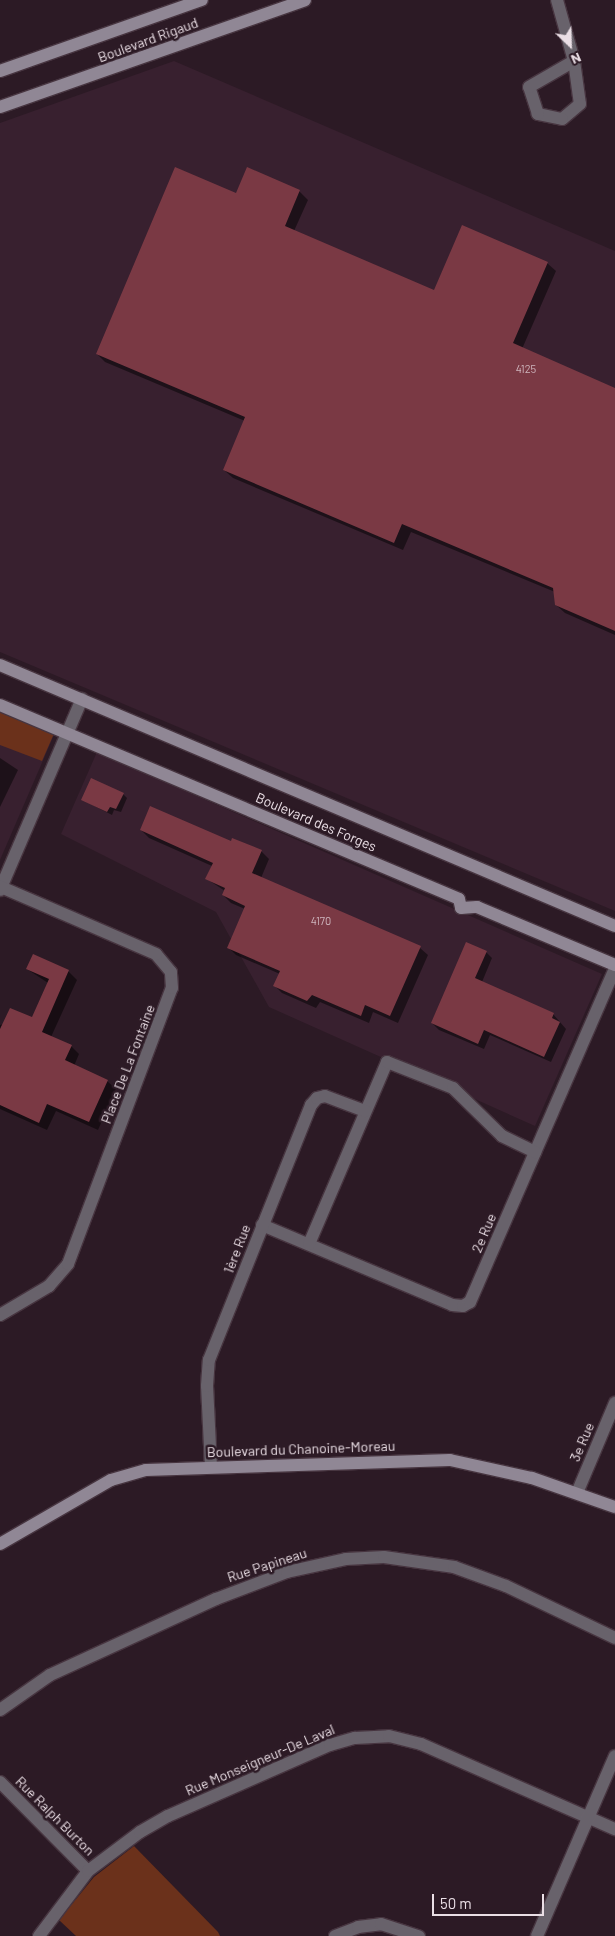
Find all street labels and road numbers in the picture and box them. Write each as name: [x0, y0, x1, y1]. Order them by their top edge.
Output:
street label: Boulevard Rigaud: [96, 14, 200, 66]
street label: Boulevard des Forges: [253, 789, 379, 855]
street label: Place De La Fontaine: [98, 1002, 158, 1126]
street label: 2e Rue: [468, 1211, 500, 1255]
street label: 1ère Rue: [220, 1222, 254, 1276]
street label: 3e Rue: [566, 1420, 598, 1464]
street label: Boulevard du Chanoine-Moreau: [207, 1437, 395, 1461]
street label: Rue Papineau: [225, 1544, 309, 1586]
street label: Rue Monseigneur-De Laval: [183, 1721, 337, 1799]
street label: Rue Ralph Burton: [12, 1773, 98, 1859]

